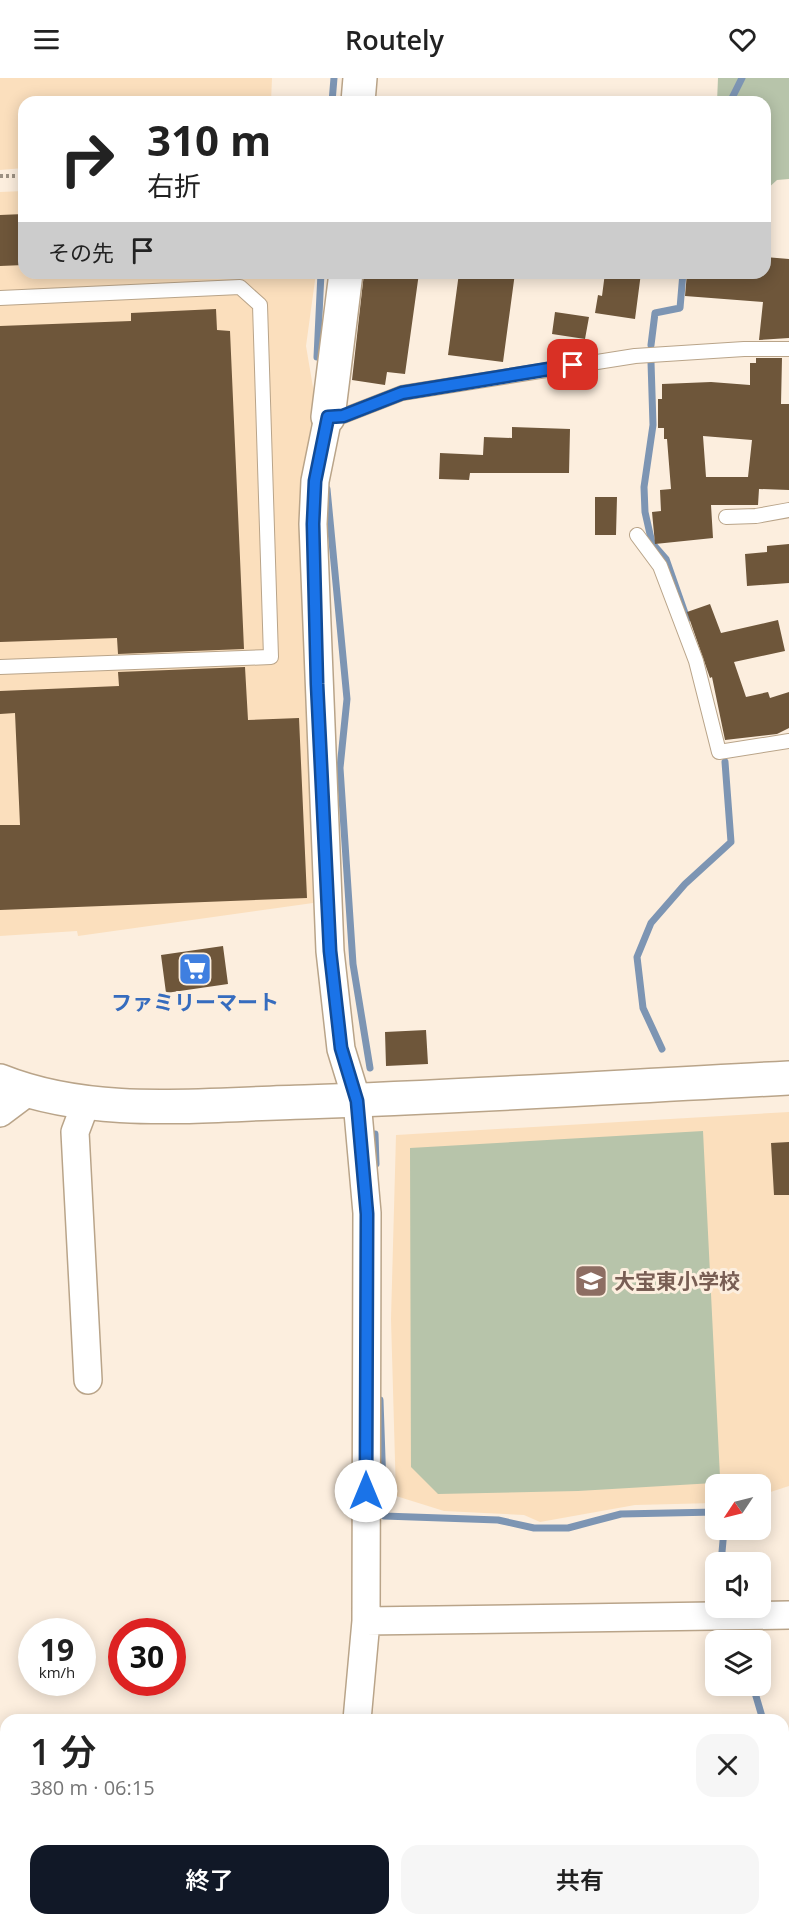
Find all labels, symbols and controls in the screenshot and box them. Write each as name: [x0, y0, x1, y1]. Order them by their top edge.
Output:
text: Routely: [345, 21, 444, 58]
icon: menu: [30, 23, 63, 56]
icon: heart: [726, 23, 759, 56]
text: 310 m: [147, 111, 271, 168]
icon: right: [48, 120, 126, 198]
text: 右折: [147, 167, 201, 204]
icon: arrive: [126, 234, 159, 267]
text: その先: [48, 237, 114, 267]
pin: [547, 339, 598, 390]
icon: arrive: [556, 348, 589, 381]
supermarket icon: ファミリーマート: [177, 951, 213, 987]
place label: ファミリーマート: [111, 988, 279, 1016]
school or university icon: 大宝東小学校: [573, 1263, 609, 1299]
place label: 大宝東小学校: [614, 1267, 740, 1295]
position arrow: [334, 1459, 398, 1523]
north arrow: [705, 1474, 771, 1540]
map controls: [705, 1474, 771, 1696]
button: sound: [705, 1552, 771, 1618]
speed limit sign: 30: [108, 1618, 186, 1696]
text: 19: [40, 1629, 74, 1670]
button: layers: [705, 1630, 771, 1696]
text: km/h: [39, 1662, 75, 1682]
text: 1 分: [30, 1727, 96, 1776]
button: close: [696, 1734, 759, 1797]
text: 380 m · 06:15: [30, 1774, 155, 1801]
button: 終了: [30, 1845, 389, 1914]
button: 共有: [401, 1845, 759, 1914]

